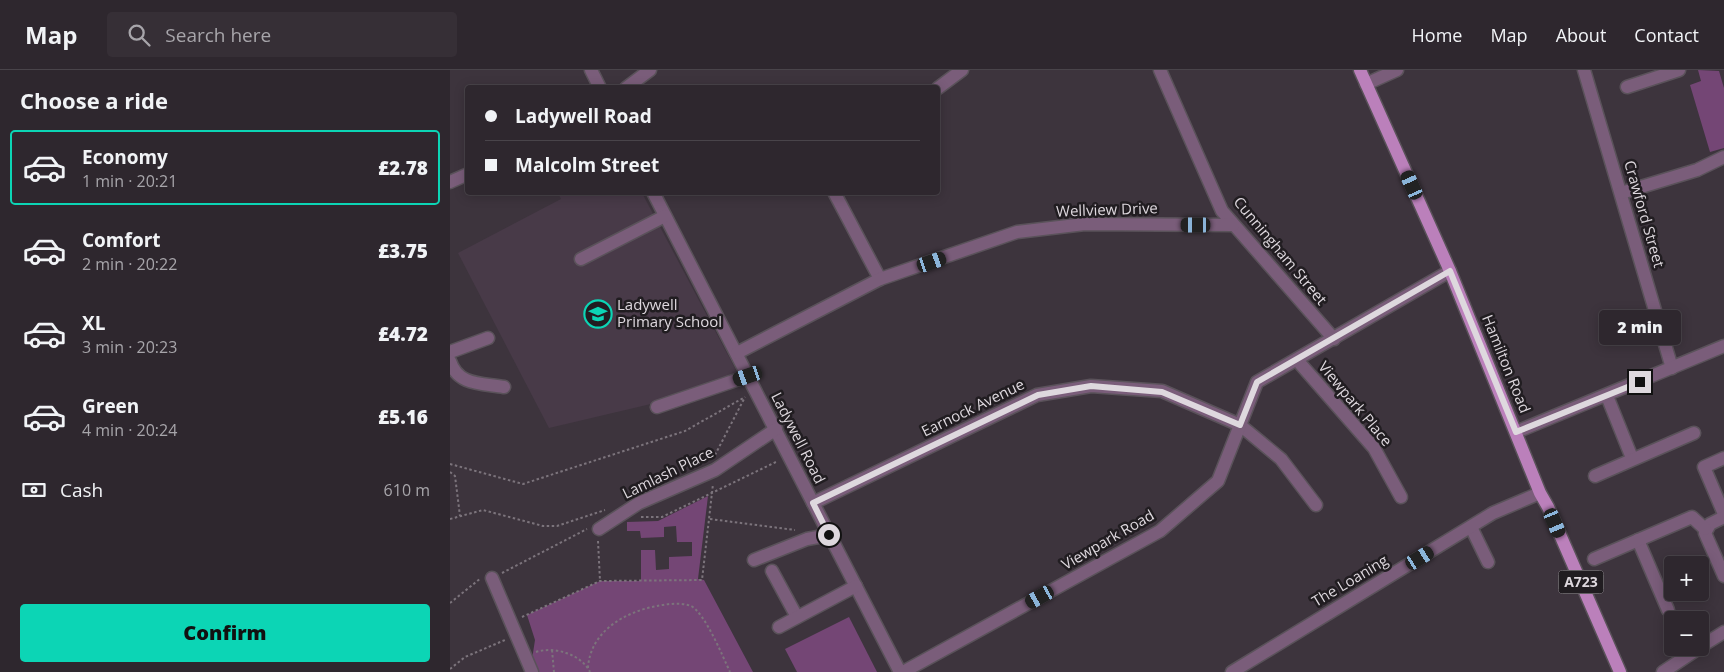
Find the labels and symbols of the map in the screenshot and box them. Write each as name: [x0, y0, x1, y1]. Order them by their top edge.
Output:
street label: Crawford Street: [1620, 158, 1670, 270]
car: [1399, 168, 1424, 202]
street label: Cunningham Street: [1230, 192, 1332, 309]
street label: Wellview Drive: [1056, 197, 1158, 221]
car: [1181, 218, 1211, 233]
car: [915, 250, 948, 274]
place label: Ladywell Primary School: [617, 294, 722, 331]
school or university icon: Ladywell Primary School: [583, 299, 613, 329]
callout: 2 min: [1599, 310, 1681, 344]
street label: Hamilton Road: [1478, 312, 1536, 416]
street label: Viewpark Place: [1314, 357, 1397, 450]
car: [731, 364, 764, 388]
route end: [1629, 371, 1651, 393]
street label: Earnock Avenue: [918, 374, 1027, 441]
street label: Ladywell Road: [767, 388, 831, 487]
street label: Lamlash Place: [619, 441, 717, 503]
street label: Viewpark Road: [1057, 504, 1158, 574]
car: [1542, 506, 1567, 540]
route start: [818, 524, 840, 546]
car: [1403, 544, 1436, 572]
street label: The Loaning: [1308, 550, 1391, 611]
road number: A723: [1558, 571, 1604, 594]
car: [1023, 583, 1056, 611]

